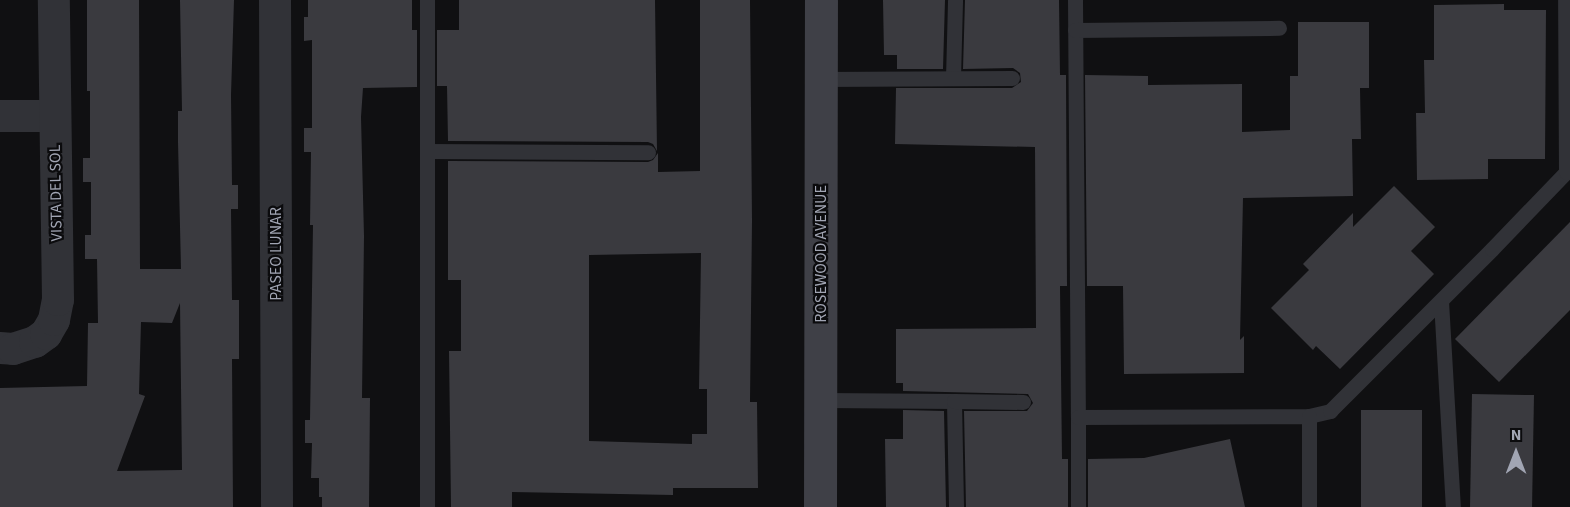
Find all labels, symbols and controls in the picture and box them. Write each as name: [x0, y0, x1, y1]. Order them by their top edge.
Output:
street label: VISTA DEL SOL: [46, 144, 66, 242]
street label: ROSEWOOD AVENUE: [811, 185, 831, 323]
street label: PASEO LUNAR: [266, 207, 286, 301]
north arrow: [1486, 423, 1546, 483]
text: N: [1511, 424, 1521, 446]

